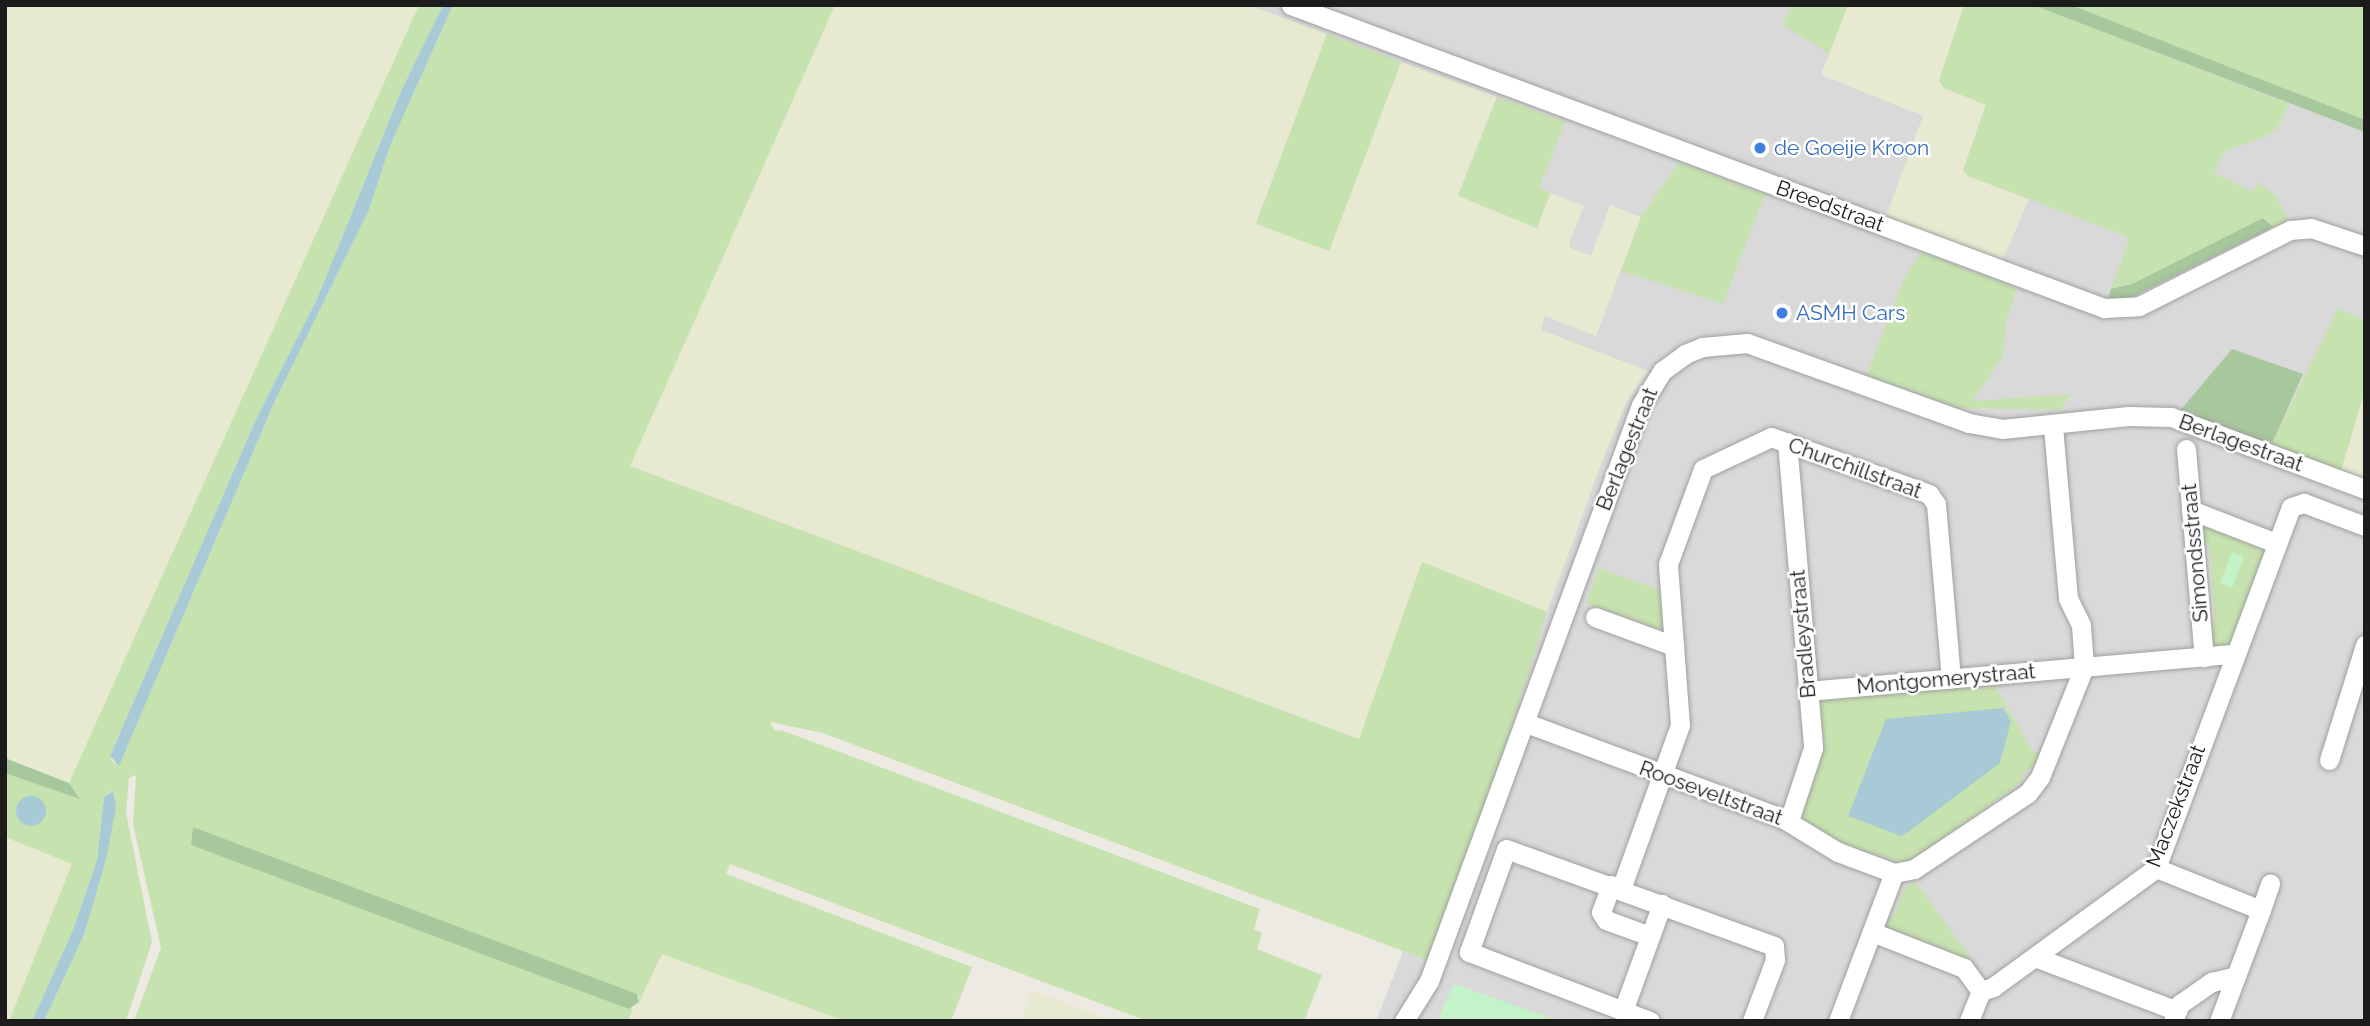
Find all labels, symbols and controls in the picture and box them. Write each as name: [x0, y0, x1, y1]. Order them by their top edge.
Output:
place label: de Goeije Kroon: [1774, 135, 1929, 161]
marker: de Goeije Kroon: [1752, 140, 1768, 156]
street label: Breedstraat: [1773, 175, 1887, 237]
place label: ASMH Cars: [1796, 300, 1905, 326]
marker: ASMH Cars: [1774, 305, 1790, 321]
street label: Berlagestraat: [1591, 384, 1663, 514]
street label: Berlagestraat: [2175, 409, 2307, 477]
street label: Churchillstraat: [1785, 432, 1925, 504]
street label: Simondsstraat: [2176, 483, 2214, 623]
street label: Bradleystraat: [1785, 569, 1821, 699]
street label: Montgomerystraat: [1855, 659, 2037, 699]
street label: Maczekstraat: [2141, 741, 2211, 871]
street label: Rooseveltstraat: [1636, 755, 1786, 831]

